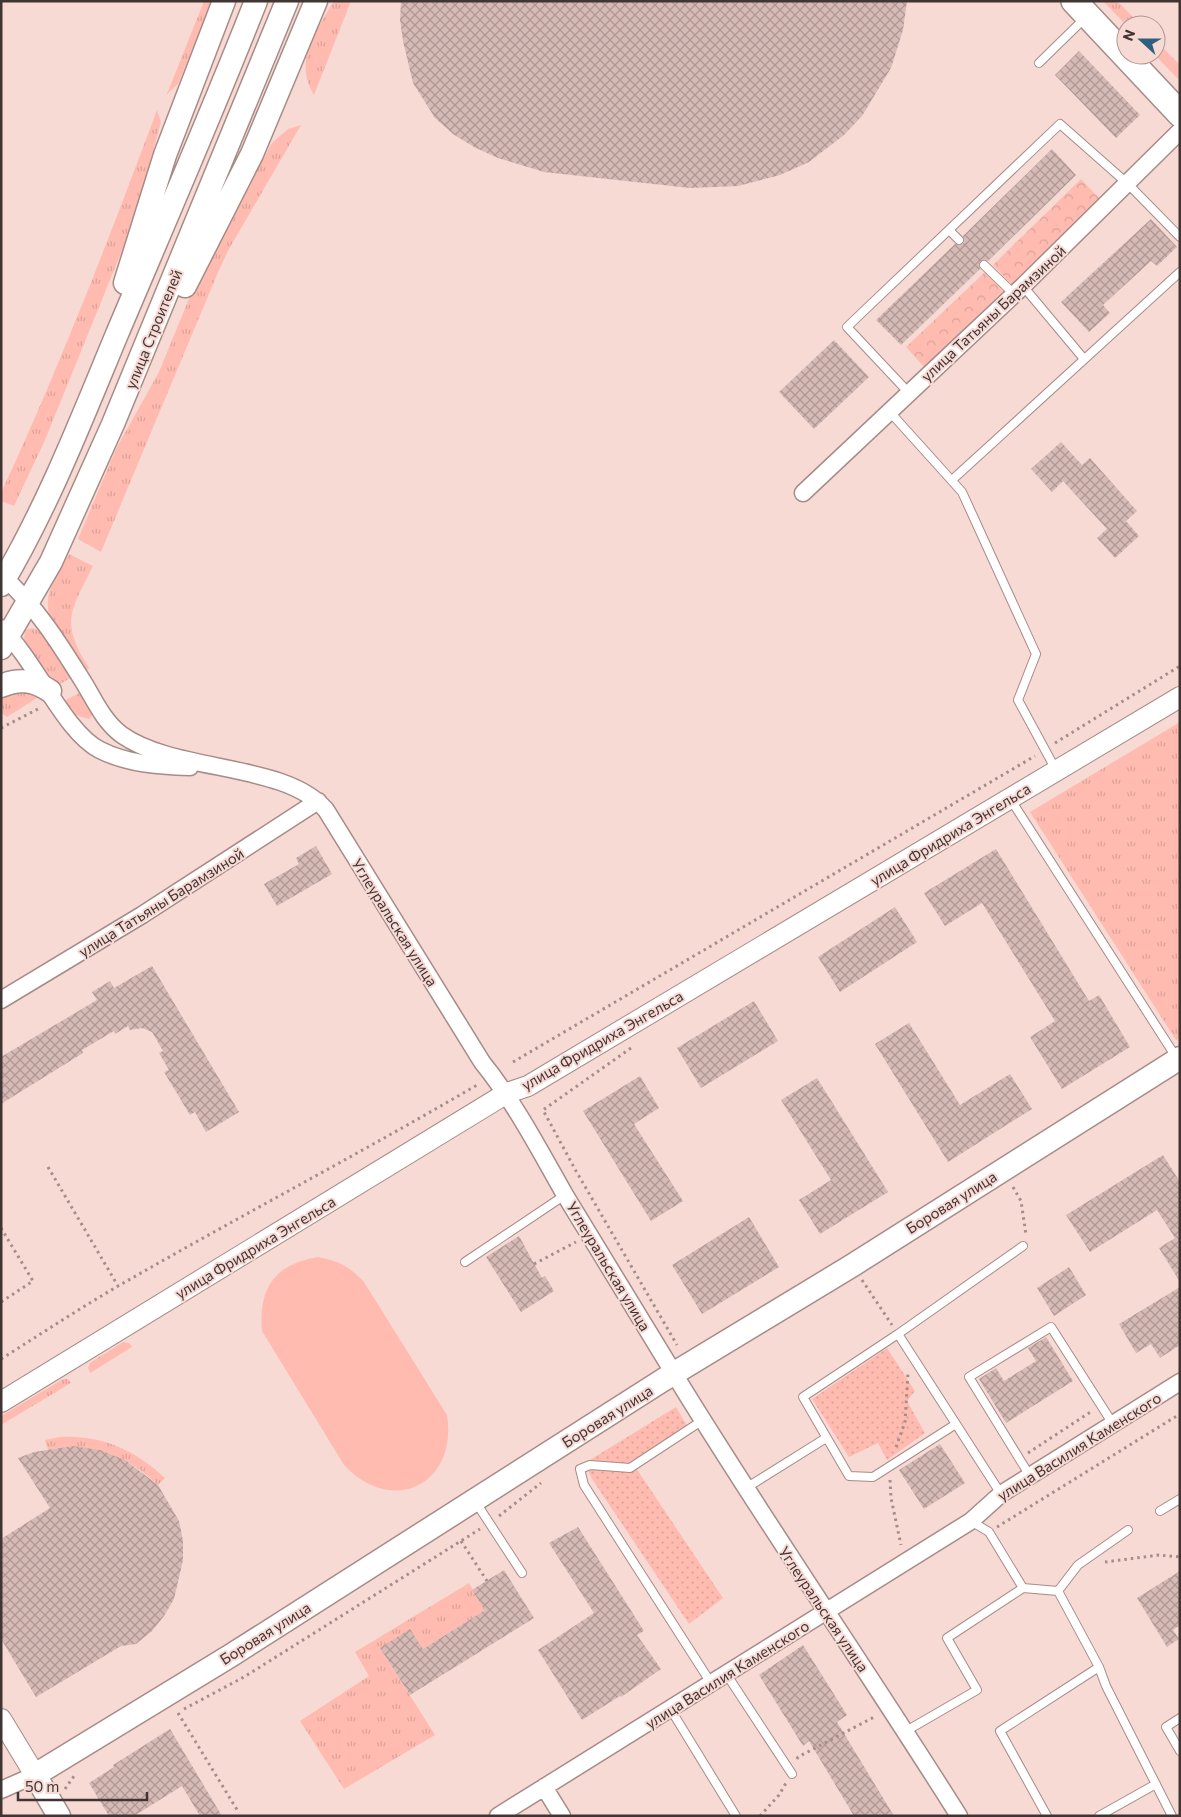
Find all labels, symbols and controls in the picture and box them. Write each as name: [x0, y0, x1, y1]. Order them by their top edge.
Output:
north arrow: [1116, 15, 1166, 65]
text: N: [1119, 27, 1138, 43]
street label: улица Татьяны Барамзиной: [917, 241, 1069, 385]
street label: улица Строителей: [121, 267, 185, 391]
street label: улица Фридриха Энгельса: [867, 779, 1033, 889]
street label: улица Татьяны Барамзиной: [75, 844, 247, 960]
street label: Углеуральская улица: [348, 855, 442, 989]
street label: улица Фридриха Энгельса: [518, 986, 686, 1094]
street label: Боровая улица: [902, 1167, 1000, 1237]
street label: улица Фридриха Энгельса: [172, 1192, 338, 1302]
street label: Углеуральская улица: [563, 1198, 655, 1334]
street label: Боровая улица: [558, 1381, 656, 1451]
street label: улица Василия Каменского: [994, 1388, 1164, 1504]
street label: Углеуральская улица: [775, 1543, 873, 1675]
street label: Боровая улица: [216, 1598, 314, 1668]
street label: улица Василия Каменского: [642, 1616, 812, 1732]
scale bar: [18, 1770, 146, 1802]
text: 50 m: [25, 1777, 59, 1795]

